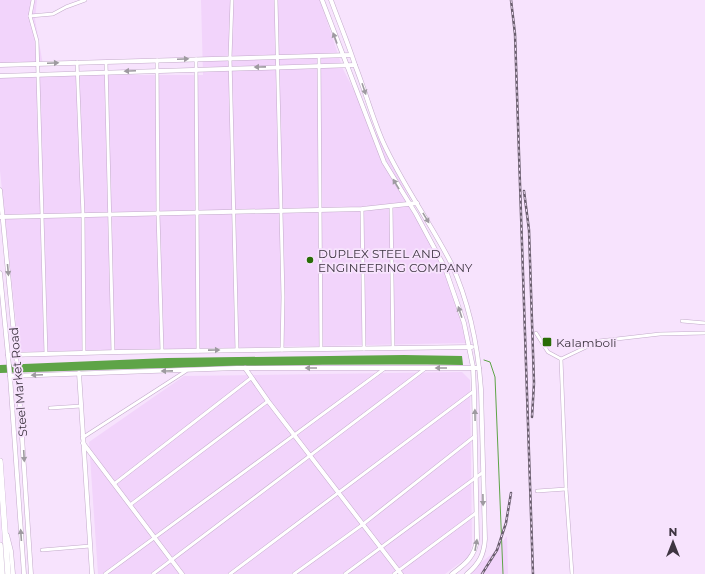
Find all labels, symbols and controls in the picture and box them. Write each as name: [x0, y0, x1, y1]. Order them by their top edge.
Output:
one-way arrow: [332, 31, 338, 43]
one-way arrow: [177, 56, 190, 62]
one-way arrow: [47, 60, 59, 67]
one-way arrow: [253, 64, 266, 70]
one-way arrow: [123, 68, 136, 74]
one-way arrow: [361, 83, 367, 95]
one-way arrow: [393, 178, 400, 190]
one-way arrow: [422, 213, 430, 223]
place label: DUPLEX STEEL AND ENGINEERING COMPANY: [318, 246, 473, 275]
marker: DUPLEX STEEL AND ENGINEERING COMPANY: [305, 255, 315, 265]
one-way arrow: [4, 264, 11, 276]
one-way arrow: [457, 305, 463, 317]
street label: Steel Market Road: [6, 327, 30, 437]
place label: Kalamboli: [556, 335, 617, 350]
marker: Kalamboli: [541, 336, 553, 348]
one-way arrow: [208, 347, 221, 353]
one-way arrow: [304, 365, 317, 371]
one-way arrow: [434, 365, 447, 371]
one-way arrow: [161, 367, 173, 374]
one-way arrow: [31, 371, 43, 378]
one-way arrow: [472, 408, 478, 421]
one-way arrow: [20, 450, 27, 462]
one-way arrow: [480, 494, 486, 507]
north arrow: [653, 522, 693, 562]
text: N: [669, 525, 677, 539]
one-way arrow: [18, 529, 25, 541]
one-way arrow: [473, 539, 479, 551]

